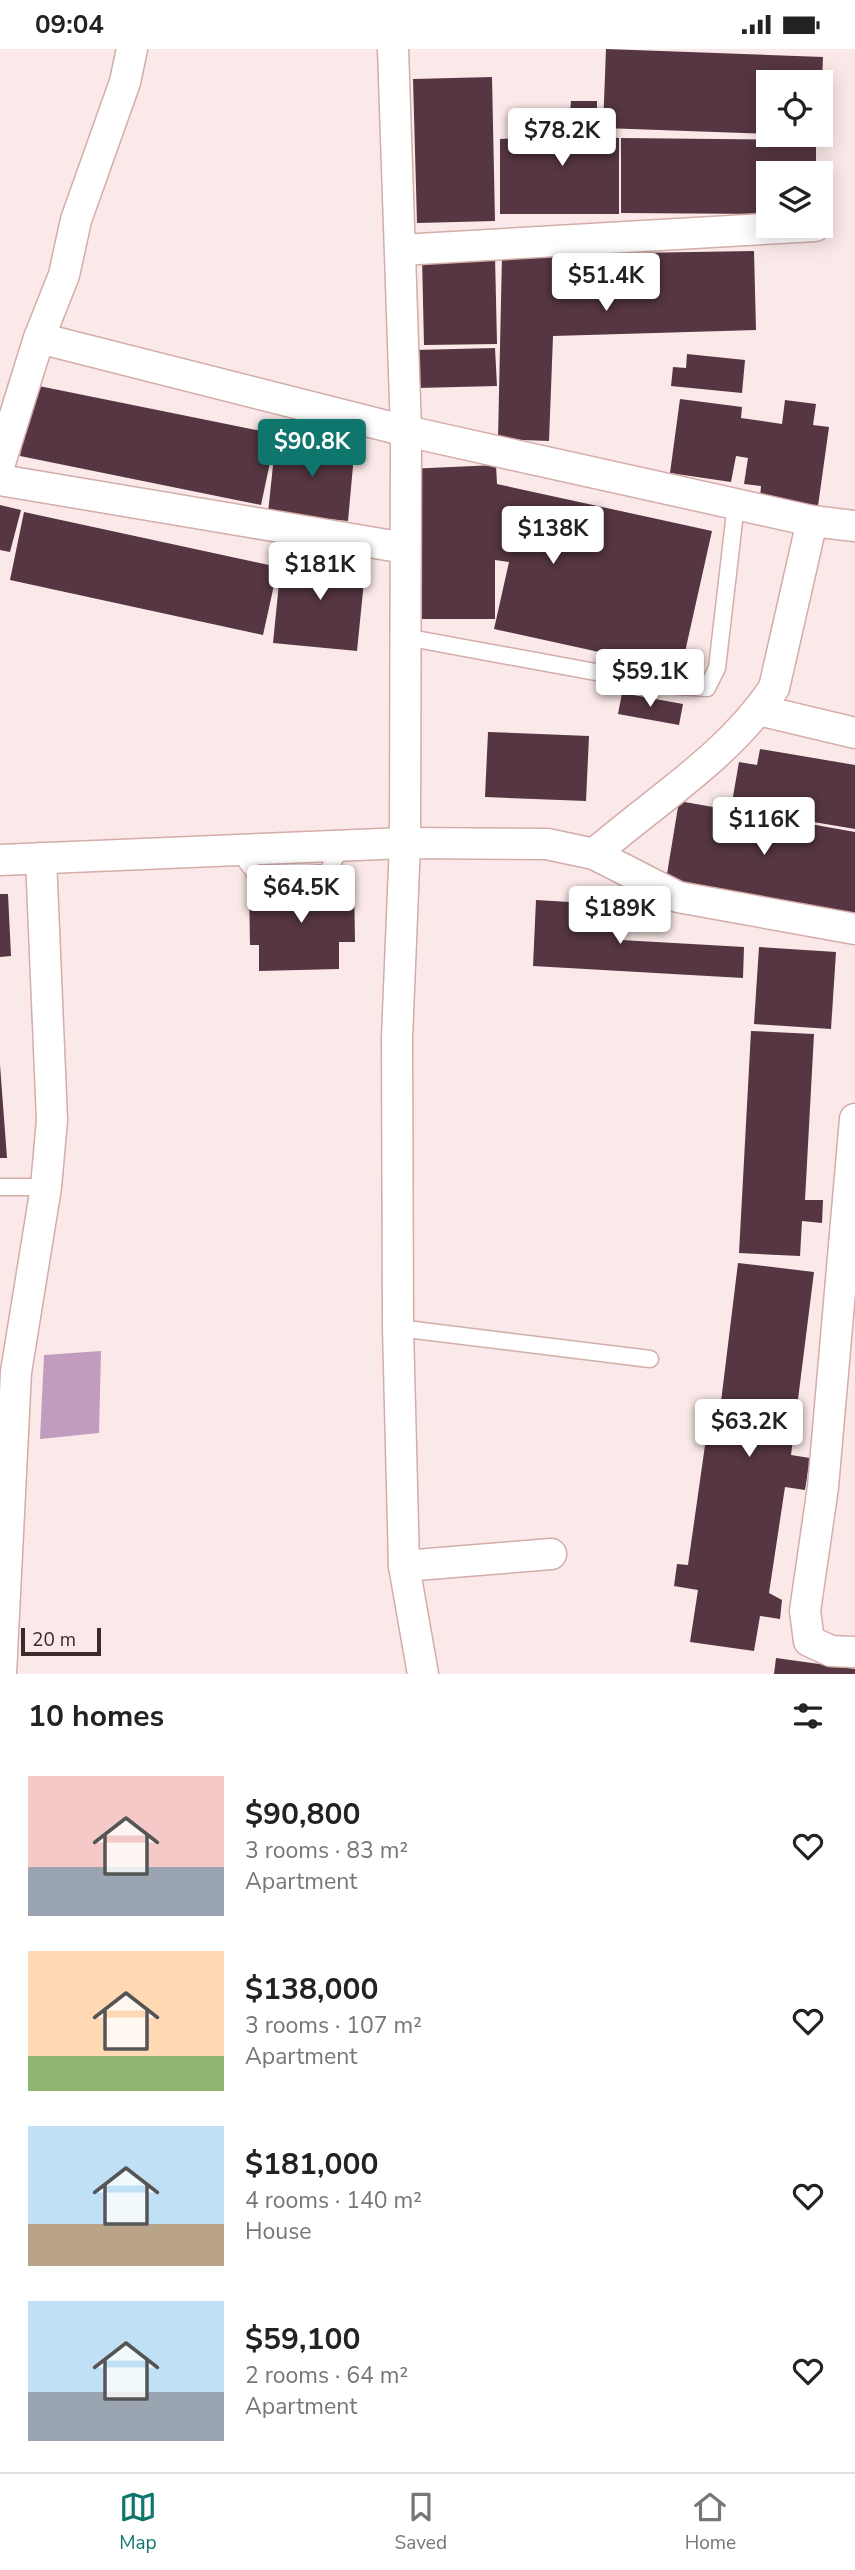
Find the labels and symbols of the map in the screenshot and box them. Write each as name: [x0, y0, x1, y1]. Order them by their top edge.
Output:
pin: $78.2K: [505, 109, 619, 168]
pin: $51.4K: [549, 253, 663, 313]
pin: $90.8K: [255, 419, 369, 479]
pin: $138K: [504, 507, 602, 566]
pin: $181K: [271, 543, 369, 602]
pin: $59.1K: [593, 649, 707, 709]
pin: $116K: [715, 797, 813, 857]
pin: $64.5K: [244, 865, 358, 925]
pin: $189K: [571, 887, 669, 946]
pin: $63.2K: [692, 1399, 806, 1459]
scale bar: [21, 1625, 102, 1657]

